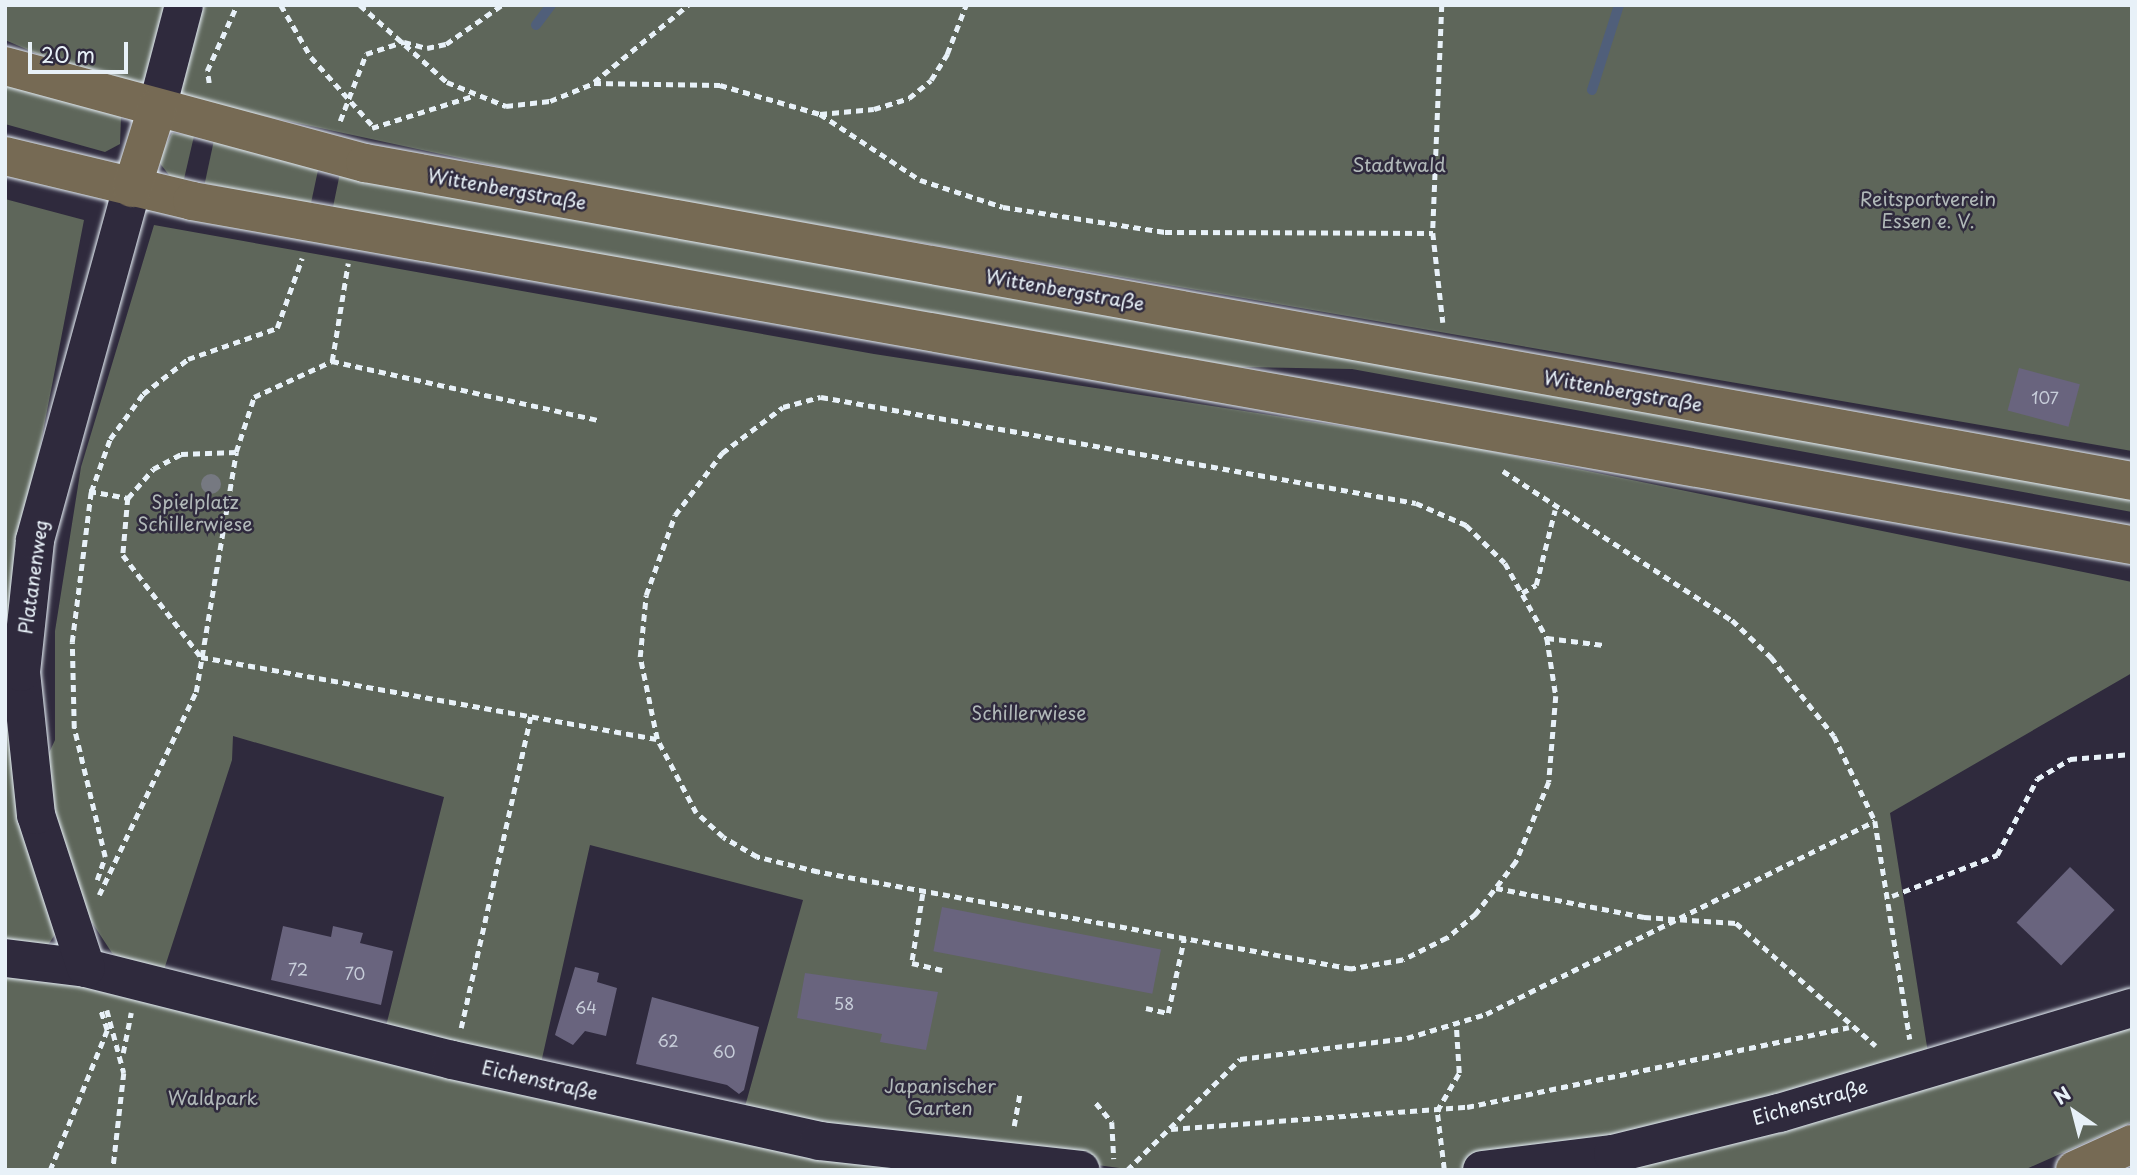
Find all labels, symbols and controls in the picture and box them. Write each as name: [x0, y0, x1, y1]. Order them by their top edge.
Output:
scale bar: [32, 28, 131, 72]
text: 20 m: [41, 38, 95, 70]
park label: Stadtwald: [1352, 154, 1446, 176]
street label: Wittenbergstraße: [426, 164, 588, 214]
park label: Reitsportverein Essen e. V.: [1860, 188, 1996, 232]
street label: Wittenbergstraße: [984, 265, 1146, 315]
street label: Wittenbergstraße: [1542, 366, 1704, 416]
house number: 107: [2031, 387, 2059, 407]
park label: Spielplatz Schillerwiese: [137, 491, 253, 535]
street label: Platanenweg: [14, 518, 52, 636]
park label: Schillerwiese: [971, 702, 1087, 724]
house number: 72: [288, 959, 308, 979]
house number: 70: [345, 963, 365, 983]
house number: 58: [834, 993, 854, 1013]
house number: 64: [575, 997, 597, 1017]
house number: 62: [657, 1030, 679, 1050]
house number: 60: [713, 1041, 735, 1061]
street label: Eichenstraße: [480, 1056, 600, 1104]
park label: Japanischer Garten: [884, 1075, 996, 1119]
street label: Eichenstraße: [1750, 1075, 1870, 1129]
north arrow: [2039, 1077, 2109, 1147]
text: N: [2048, 1079, 2076, 1111]
park label: Waldpark: [168, 1087, 258, 1109]

